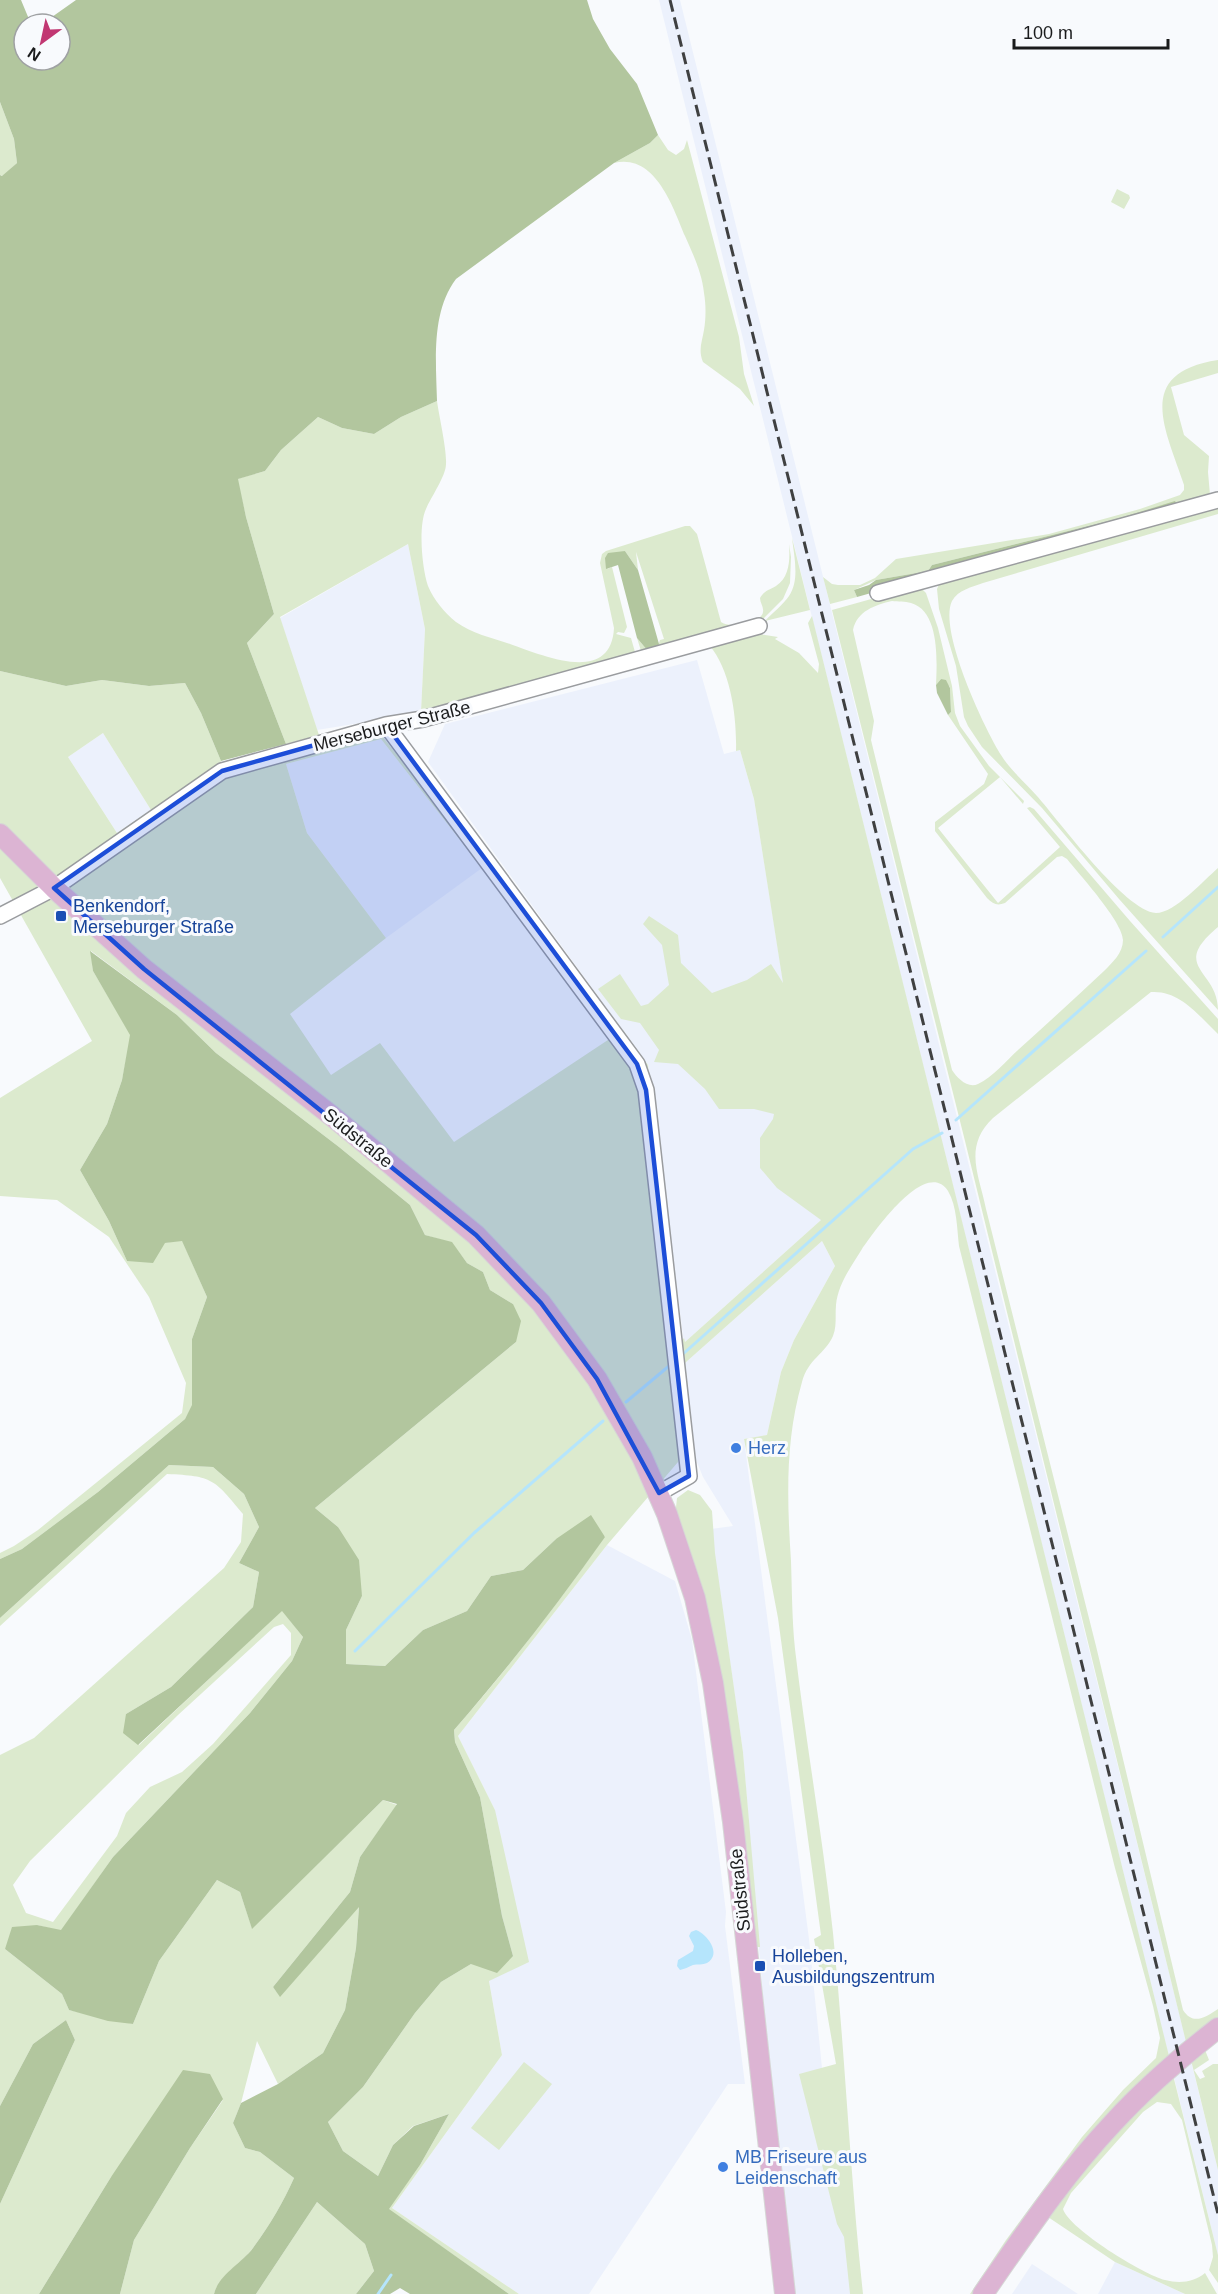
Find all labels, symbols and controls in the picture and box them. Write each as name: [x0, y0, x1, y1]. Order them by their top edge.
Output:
north arrow: [12, 12, 72, 72]
scale bar: [1014, 12, 1168, 50]
text: 100 m: [1023, 23, 1073, 43]
text: N: [25, 44, 44, 64]
street label: Merseburger Straße: [311, 697, 473, 755]
place label: Benkendorf, Merseburger Straße: [73, 896, 234, 937]
marker: Benkendorf, Merseburger Straße: [54, 909, 68, 923]
street label: Südstraße: [319, 1104, 397, 1172]
place label: Herz: [748, 1438, 786, 1458]
marker: Herz: [729, 1441, 743, 1455]
street label: Südstraße: [726, 1848, 754, 1932]
place label: Holleben, Ausbildungszentrum: [772, 1946, 935, 1987]
marker: Holleben, Ausbildungszentrum: [753, 1959, 767, 1973]
place label: MB Friseure aus Leidenschaft: [735, 2147, 867, 2188]
marker: MB Friseure aus Leidenschaft: [716, 2160, 730, 2174]

